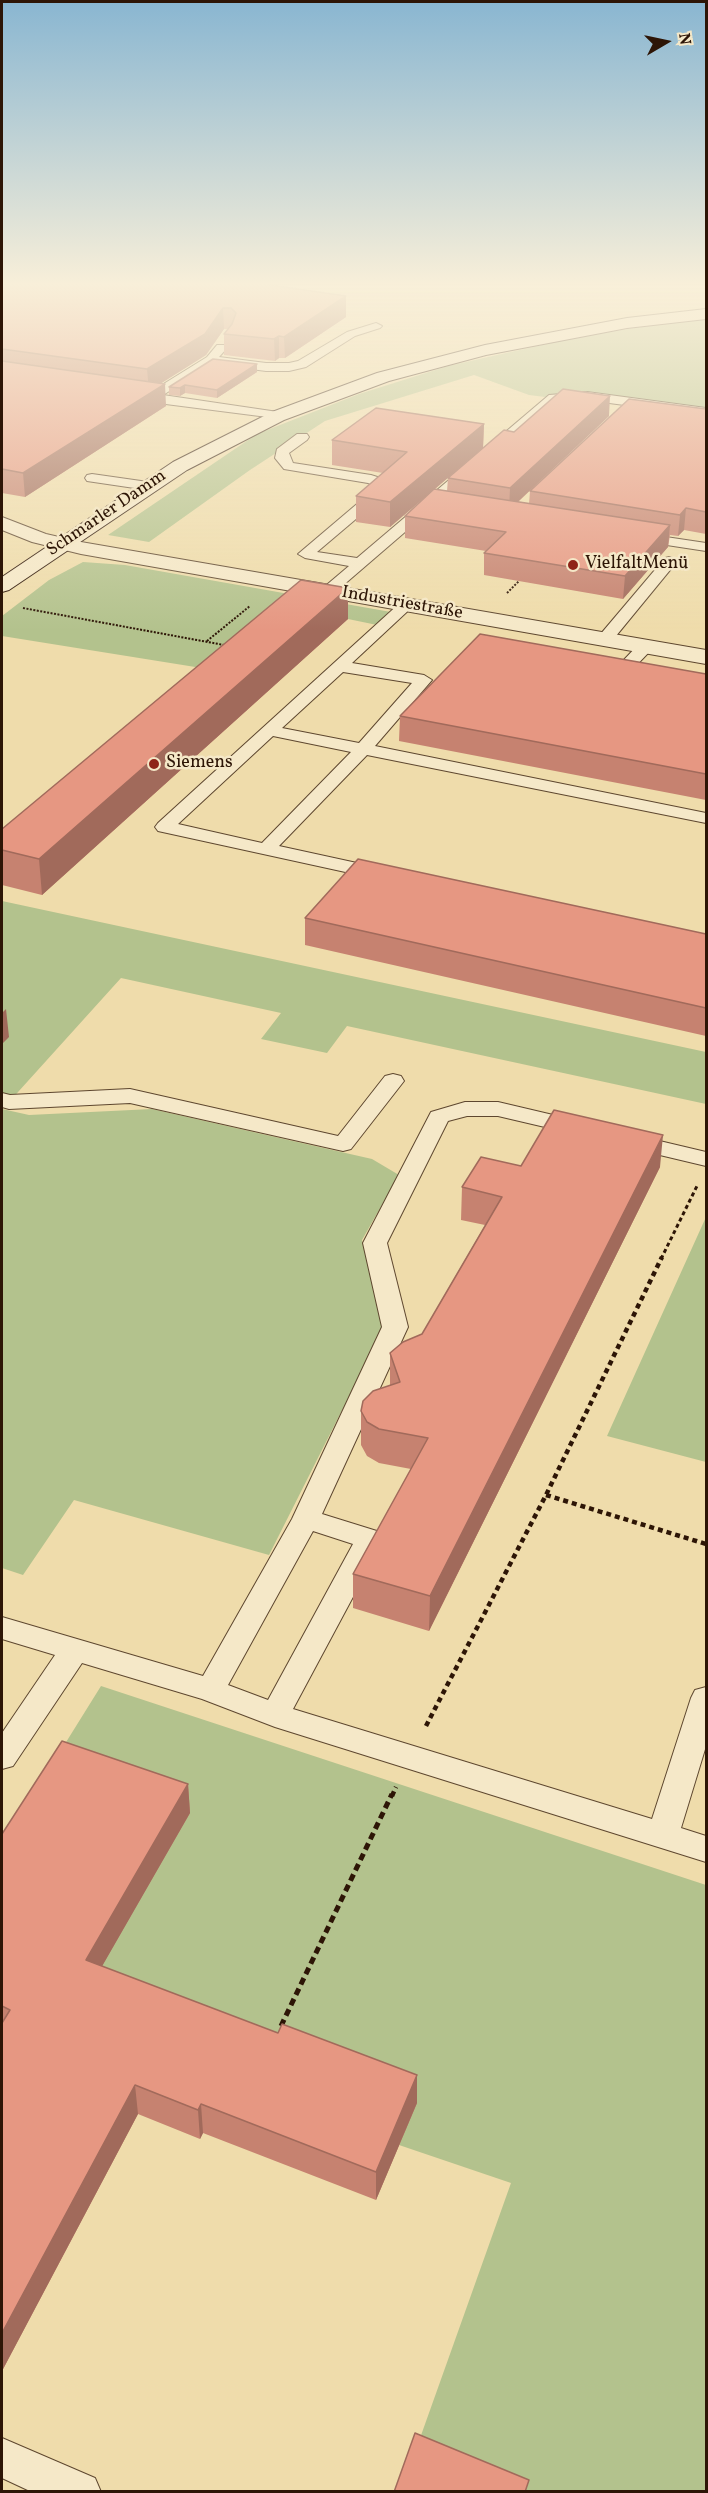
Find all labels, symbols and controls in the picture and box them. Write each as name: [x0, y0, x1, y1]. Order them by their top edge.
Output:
north arrow: [636, 12, 696, 72]
text: N: [672, 32, 696, 47]
street label: Schmarler Damm: [43, 466, 171, 562]
place label: VielfaltMenü: [585, 554, 688, 576]
marker: VielfaltMenü: [566, 558, 580, 572]
street label: Industriestraße: [340, 583, 464, 625]
place label: Siemens: [166, 753, 233, 775]
marker: Siemens: [147, 757, 161, 771]

